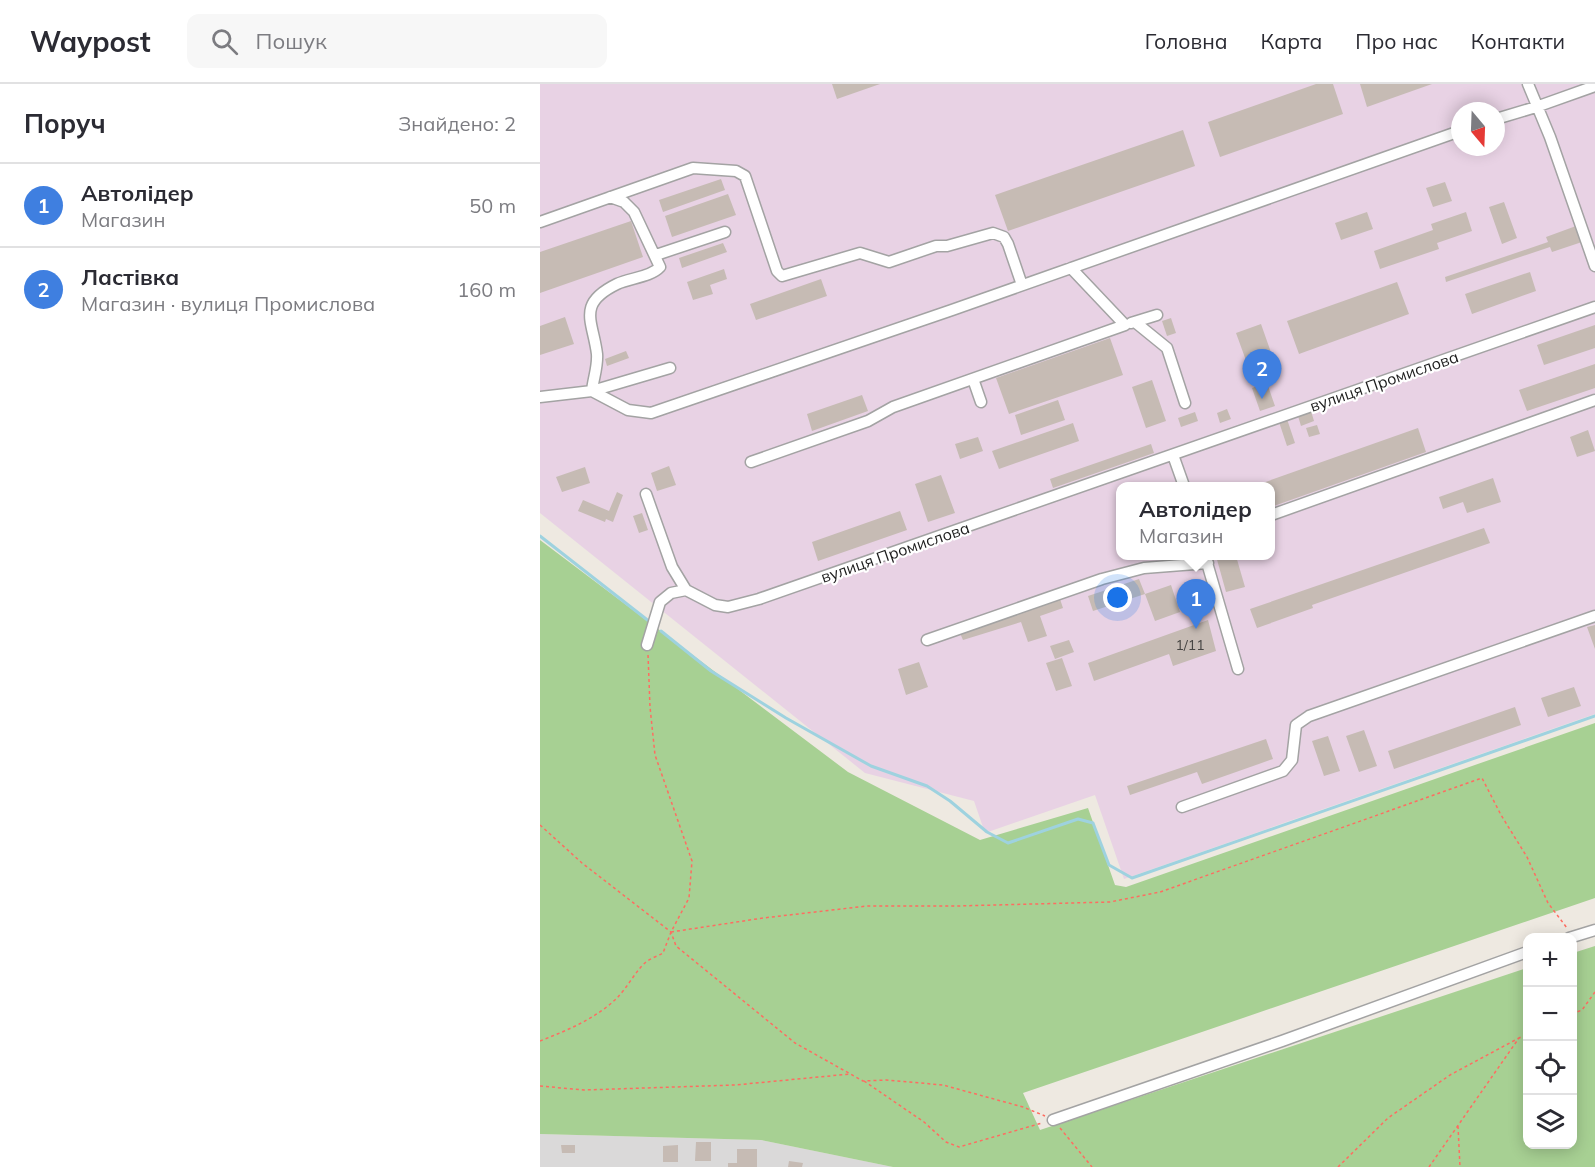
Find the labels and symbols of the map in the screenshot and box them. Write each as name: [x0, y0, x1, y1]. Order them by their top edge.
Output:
north arrow: [1451, 102, 1505, 156]
street label: вулиця Промислова: [1307, 346, 1461, 416]
pin: 2: [1242, 350, 1282, 399]
street label: вулиця Промислова: [818, 517, 972, 587]
pin: 1: [1176, 580, 1216, 629]
your location: [1103, 583, 1132, 612]
house number: 1/11: [1175, 636, 1205, 654]

